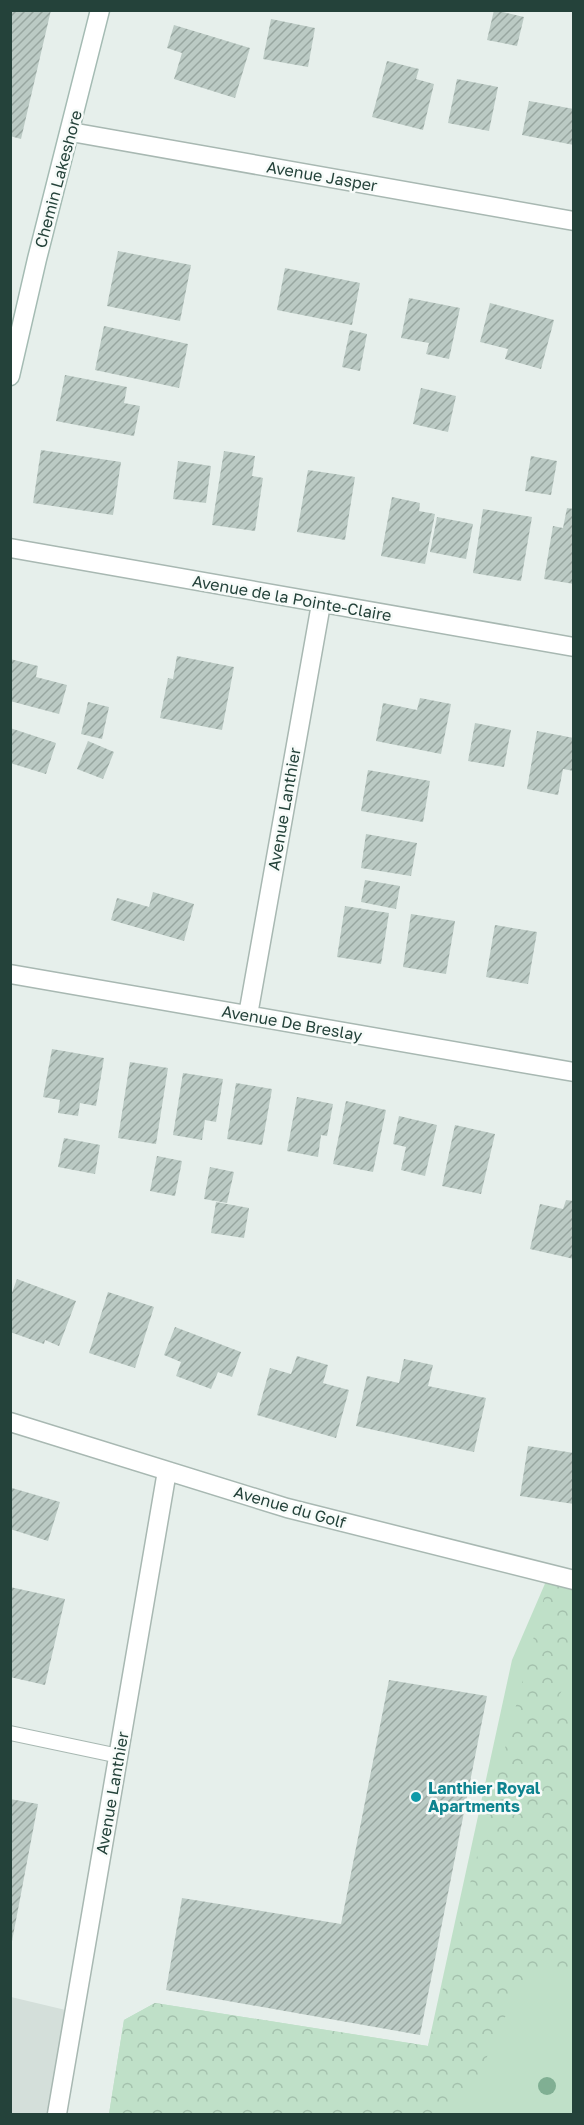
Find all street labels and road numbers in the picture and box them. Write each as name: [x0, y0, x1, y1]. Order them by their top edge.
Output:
street label: Chemin Lakeshore: [30, 108, 86, 250]
street label: Avenue Jasper: [265, 156, 379, 196]
street label: Avenue de la Pointe-Claire: [191, 571, 393, 625]
street label: Avenue Lanthier: [263, 746, 305, 872]
street label: Avenue De Breslay: [220, 1001, 364, 1045]
street label: Avenue du Golf: [232, 1481, 348, 1533]
street label: Avenue Lanthier: [91, 1730, 133, 1856]

